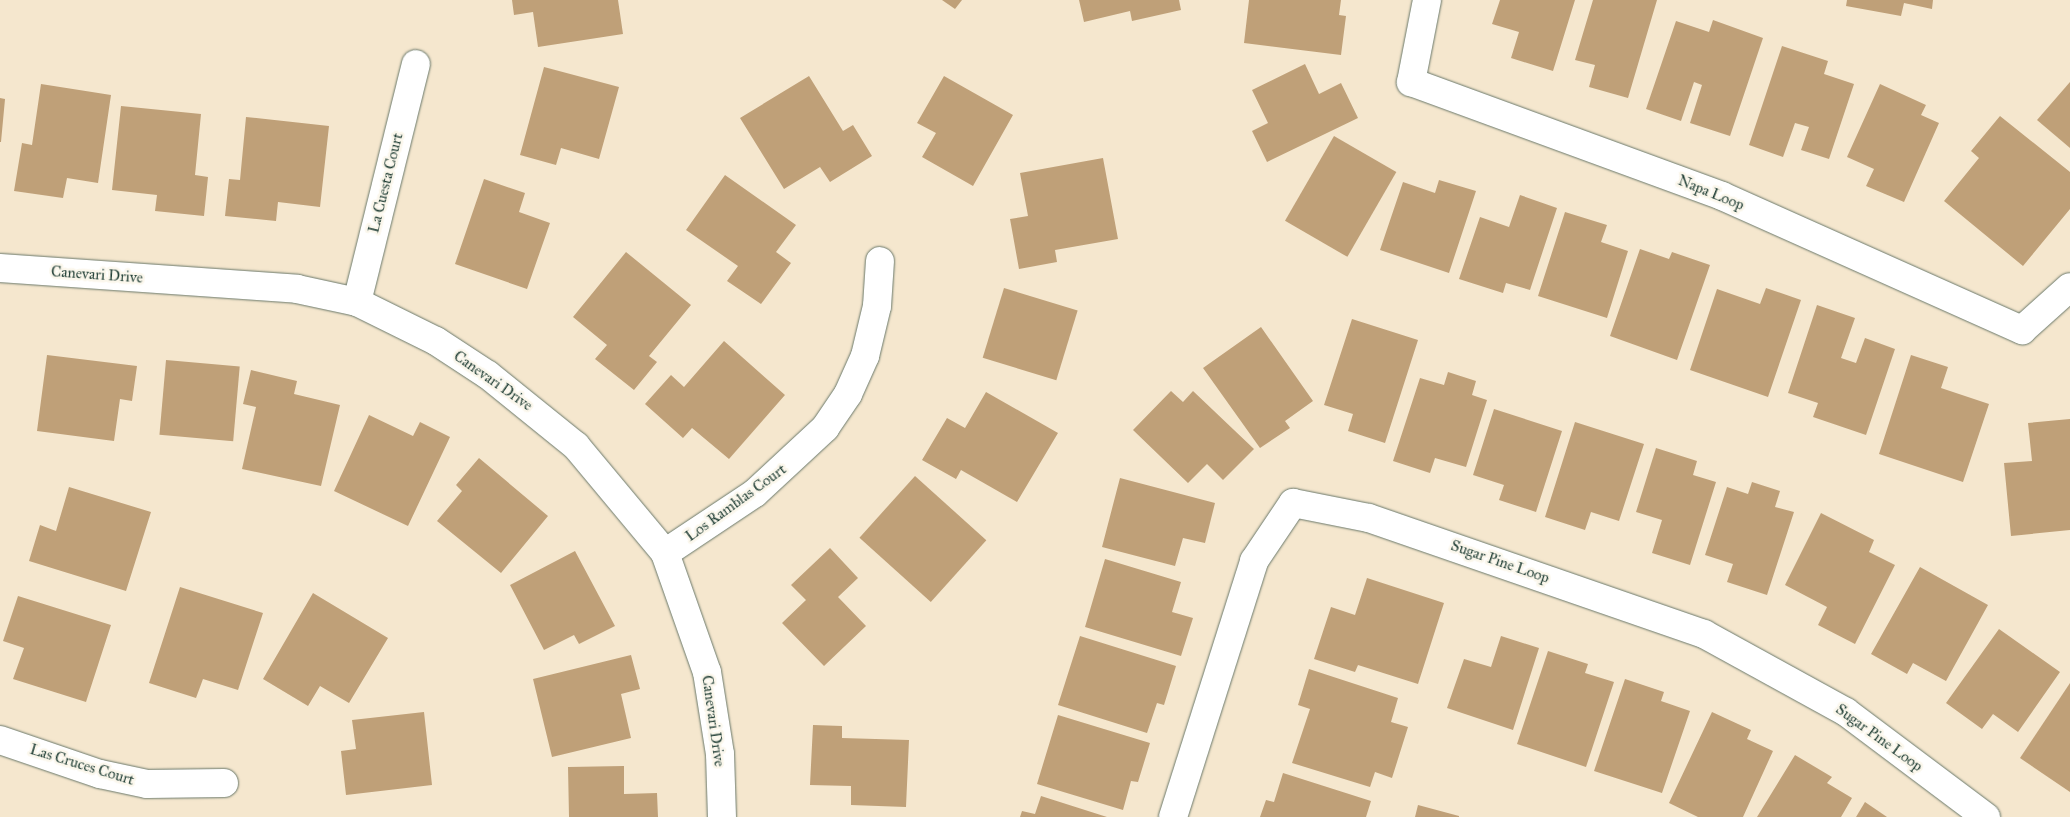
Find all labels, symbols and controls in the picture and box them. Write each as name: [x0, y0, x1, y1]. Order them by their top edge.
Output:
street label: La Cuesta Court: [365, 131, 407, 235]
street label: Napa Loop: [1675, 172, 1747, 214]
street label: Canevari Drive: [50, 263, 144, 287]
street label: Canevari Drive: [450, 347, 536, 415]
street label: Los Ramblas Court: [682, 460, 790, 546]
street label: Sugar Pine Loop: [1448, 537, 1552, 587]
street label: Canevari Drive: [698, 674, 728, 768]
street label: Sugar Pine Loop: [1832, 700, 1926, 776]
street label: Las Cruces Court: [28, 741, 136, 789]

